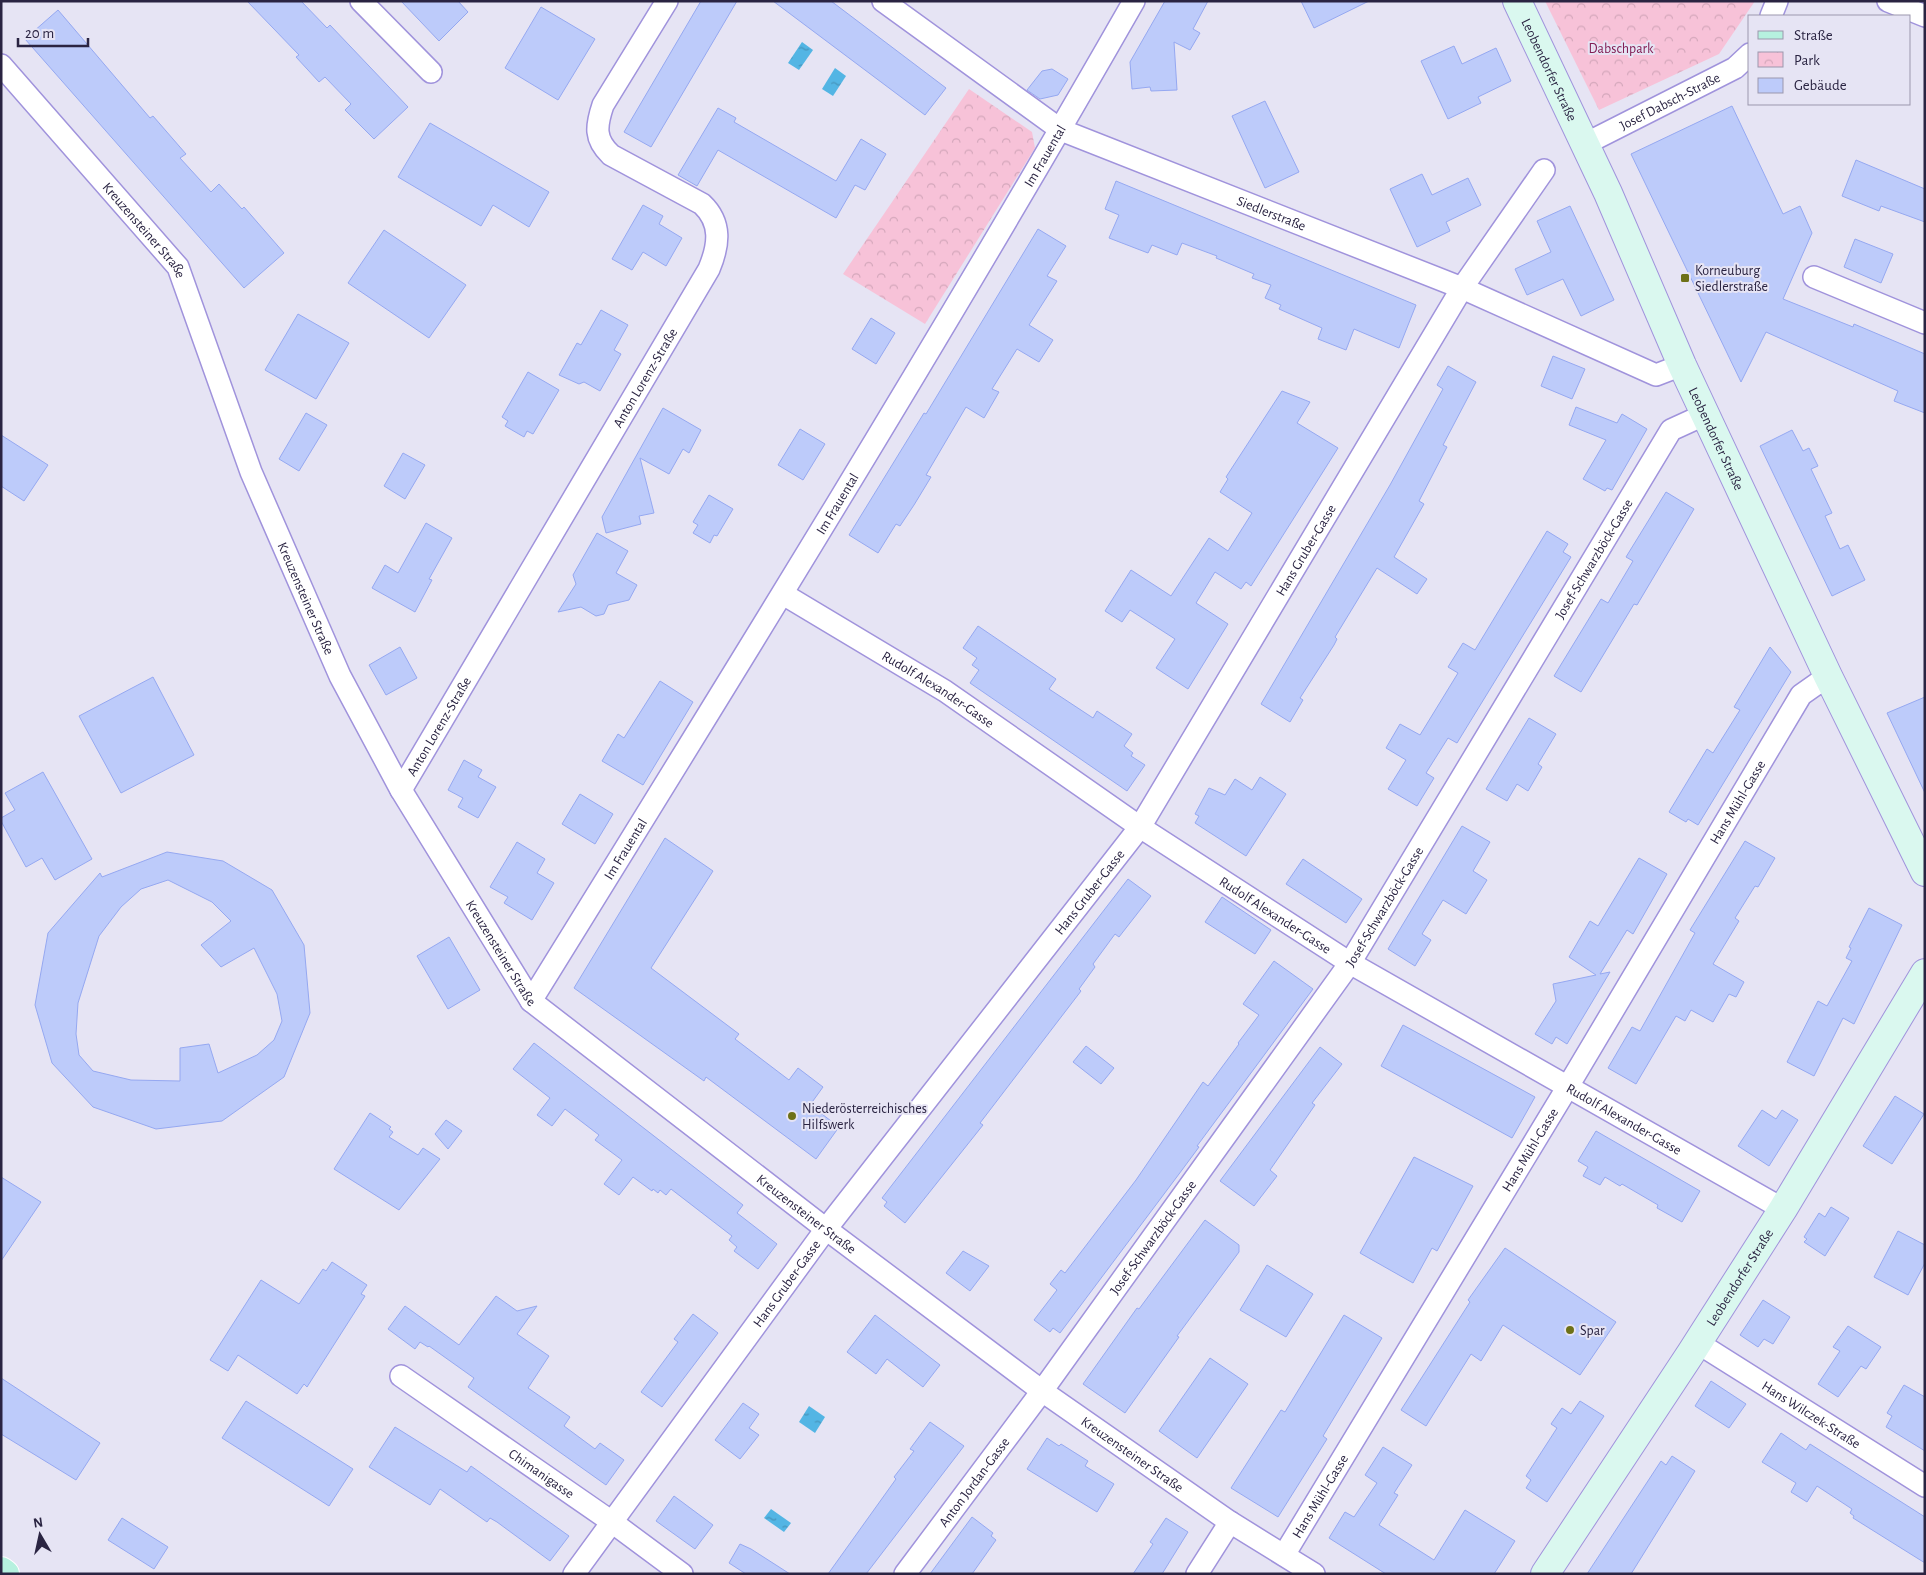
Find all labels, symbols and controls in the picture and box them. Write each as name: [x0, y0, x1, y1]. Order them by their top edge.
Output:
scale bar: [18, 15, 88, 47]
legend: [1748, 15, 1911, 105]
street label: Leobendorfer Straße: [1518, 17, 1579, 124]
text: 20 m: [25, 26, 54, 41]
text: Straße: [1794, 28, 1833, 43]
park label: Dabschpark: [1589, 42, 1654, 56]
text: Park: [1794, 53, 1820, 68]
street label: Josef Dabsch-Straße: [1618, 71, 1723, 133]
text: Gebäude: [1794, 78, 1847, 93]
street label: Im Frauental: [1022, 123, 1069, 190]
street label: Kreuzensteiner Straße: [99, 180, 187, 280]
street label: Siedlerstraße: [1235, 194, 1308, 234]
place label: Korneuburg Siedlerstraße: [1695, 264, 1768, 294]
marker: Korneuburg Siedlerstraße: [1679, 272, 1691, 284]
street label: Anton Lorenz-Straße: [611, 326, 680, 430]
street label: Leobendorfer Straße: [1686, 385, 1746, 493]
street label: Im Frauental: [814, 471, 862, 537]
street label: Josef-Schwarzböck-Gasse: [1553, 497, 1636, 621]
street label: Hans Gruber-Gasse: [1274, 502, 1339, 599]
street label: Kreuzensteiner Straße: [275, 540, 336, 657]
street label: Rudolf Alexander-Gasse: [879, 649, 996, 731]
street label: Anton Lorenz-Straße: [405, 675, 474, 779]
street label: Hans Mühl-Gasse: [1708, 758, 1768, 847]
street label: Im Frauental: [602, 816, 650, 882]
street label: Josef-Schwarzböck-Gasse: [1344, 845, 1426, 970]
street label: Hans Gruber-Gasse: [1053, 847, 1128, 938]
street label: Rudolf Alexander-Gasse: [1217, 874, 1333, 957]
street label: Kreuzensteiner Straße: [463, 898, 538, 1010]
street label: Rudolf Alexander-Gasse: [1564, 1081, 1684, 1158]
place label: Niederösterreichisches Hilfswerk: [802, 1102, 927, 1132]
street label: Hans Mühl-Gasse: [1500, 1106, 1561, 1194]
marker: Niederösterreichisches Hilfswerk: [786, 1110, 798, 1122]
street label: Kreuzensteiner Straße: [754, 1172, 858, 1257]
street label: Josef-Schwarzböck-Gasse: [1108, 1178, 1199, 1298]
street label: Leobendorfer Straße: [1704, 1227, 1776, 1329]
street label: Hans Gruber-Gasse: [751, 1238, 823, 1330]
marker: Spar: [1564, 1324, 1576, 1336]
place label: Spar: [1580, 1324, 1605, 1338]
street label: Hans Wilczek-Straße: [1759, 1379, 1863, 1451]
street label: Kreuzensteiner Straße: [1078, 1415, 1186, 1495]
street label: Anton Jordan-Gasse: [937, 1435, 1013, 1530]
street label: Chimanigasse: [506, 1447, 576, 1502]
street label: Hans Mühl-Gasse: [1290, 1452, 1351, 1541]
north arrow: [15, 1510, 65, 1560]
text: N: [32, 1515, 44, 1531]

